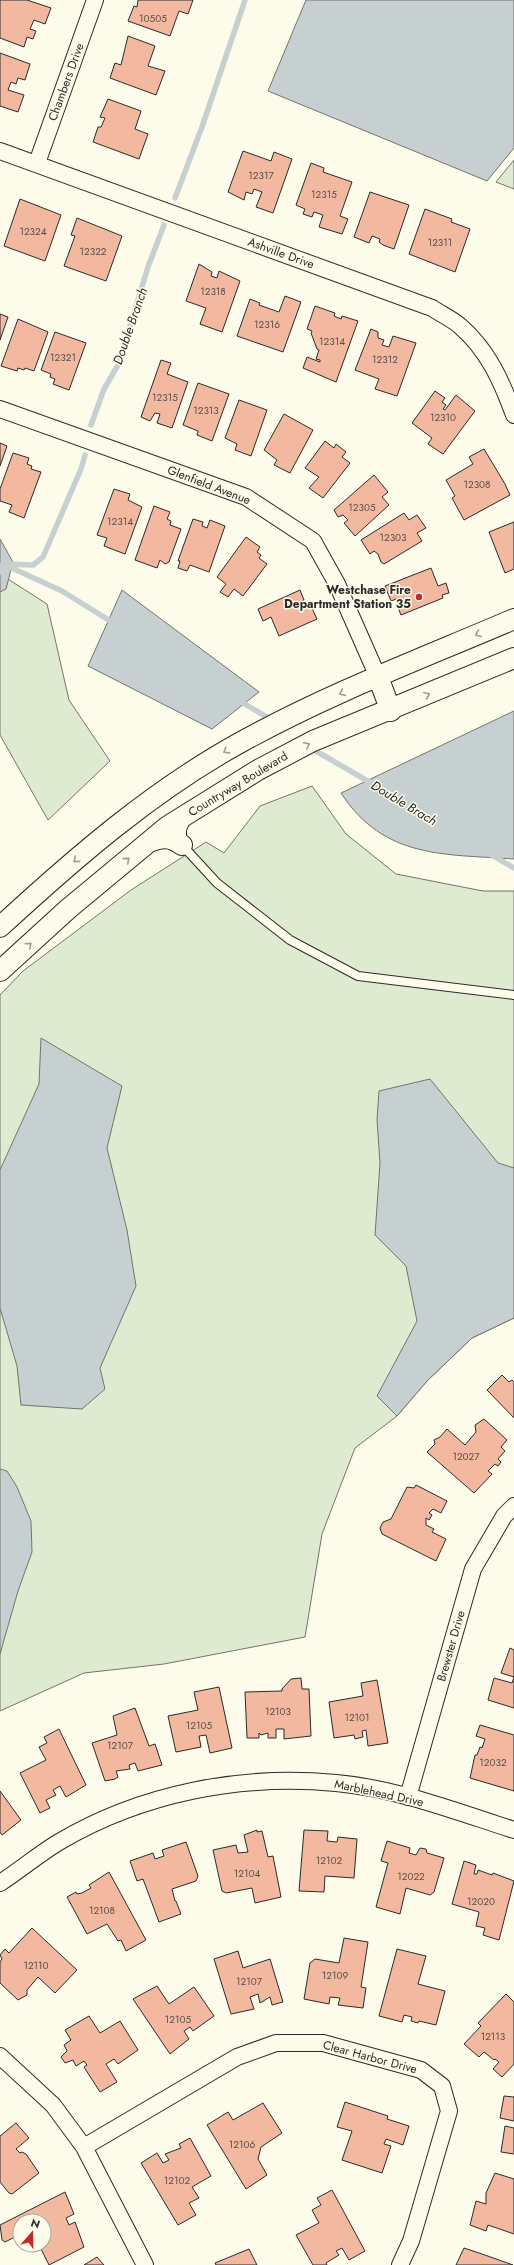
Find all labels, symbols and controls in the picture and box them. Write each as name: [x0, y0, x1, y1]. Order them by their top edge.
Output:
house number: 10505: [139, 11, 167, 26]
street label: Chambers Drive: [44, 40, 88, 124]
house number: 12317: [248, 168, 274, 183]
house number: 12315: [311, 187, 337, 202]
house number: 12324: [19, 224, 47, 239]
street label: Ashville Drive: [245, 233, 317, 273]
house number: 12311: [428, 235, 452, 250]
house number: 12322: [79, 244, 107, 259]
house number: 12318: [200, 284, 226, 299]
water label: Double Branch: [108, 285, 152, 367]
house number: 12316: [254, 317, 280, 332]
house number: 12314: [319, 334, 345, 349]
house number: 12321: [50, 350, 76, 365]
house number: 12312: [372, 352, 398, 367]
house number: 12315: [152, 390, 178, 405]
house number: 12313: [193, 403, 219, 418]
house number: 12310: [430, 410, 456, 425]
street label: Glenfield Avenue: [165, 461, 253, 509]
house number: 12308: [463, 477, 491, 492]
house number: 12305: [348, 500, 376, 515]
house number: 12314: [107, 514, 133, 529]
house number: 12303: [379, 530, 407, 545]
place label: Westchase Fire Department Station 35: [284, 581, 411, 613]
marker: Westchase Fire Department Station 35: [414, 592, 424, 602]
one-way arrow: [475, 630, 482, 638]
one-way arrow: [339, 688, 346, 696]
one-way arrow: [423, 692, 431, 700]
one-way arrow: [303, 742, 310, 749]
one-way arrow: [223, 746, 230, 754]
street label: Countryway Boulevard: [185, 747, 291, 821]
water label: Double Brach: [367, 776, 441, 830]
one-way arrow: [73, 855, 80, 862]
one-way arrow: [123, 857, 130, 864]
one-way arrow: [24, 942, 32, 949]
house number: 12027: [452, 1449, 480, 1464]
street label: Brewster Drive: [432, 1608, 470, 1684]
house number: 12103: [265, 1704, 292, 1719]
house number: 12101: [344, 1710, 370, 1725]
house number: 12105: [186, 1718, 213, 1733]
house number: 12107: [107, 1738, 134, 1753]
house number: 12032: [479, 1755, 507, 1770]
street label: Marblehead Drive: [333, 1775, 425, 1811]
house number: 12102: [316, 1853, 342, 1868]
house number: 12104: [234, 1866, 260, 1881]
house number: 12022: [397, 1869, 425, 1884]
house number: 12020: [467, 1894, 495, 1909]
house number: 12108: [89, 1903, 115, 1918]
house number: 12110: [23, 1958, 49, 1973]
house number: 12109: [322, 1968, 348, 1983]
house number: 12107: [236, 1974, 263, 1989]
house number: 12105: [165, 2012, 192, 2027]
house number: 12113: [481, 2029, 506, 2044]
street label: Clear Harbor Drive: [321, 2036, 419, 2078]
house number: 12106: [229, 2137, 255, 2152]
house number: 12102: [164, 2173, 190, 2188]
north arrow: [12, 2213, 52, 2253]
text: N: [29, 2215, 42, 2233]

